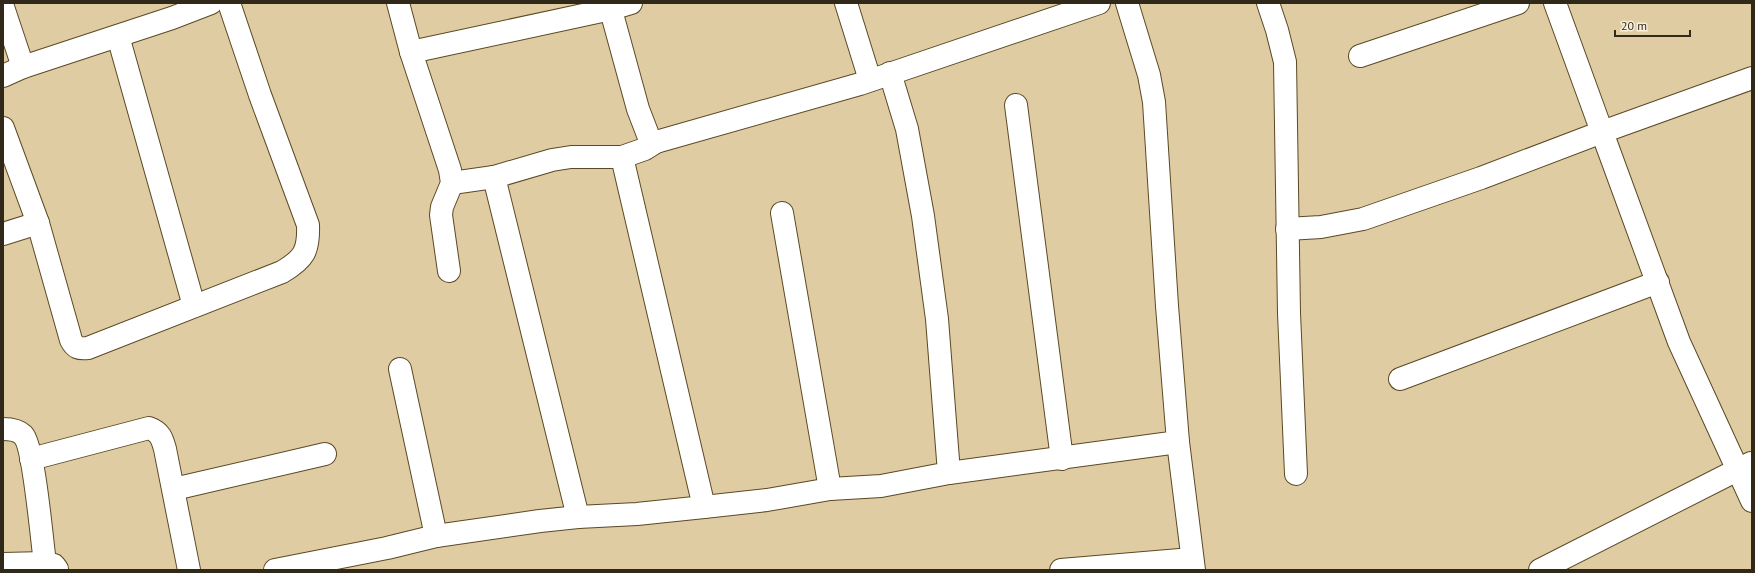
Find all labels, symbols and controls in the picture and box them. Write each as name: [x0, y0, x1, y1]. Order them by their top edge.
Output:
scale bar: [1615, 12, 1690, 38]
text: 20 m: [1621, 18, 1647, 33]

